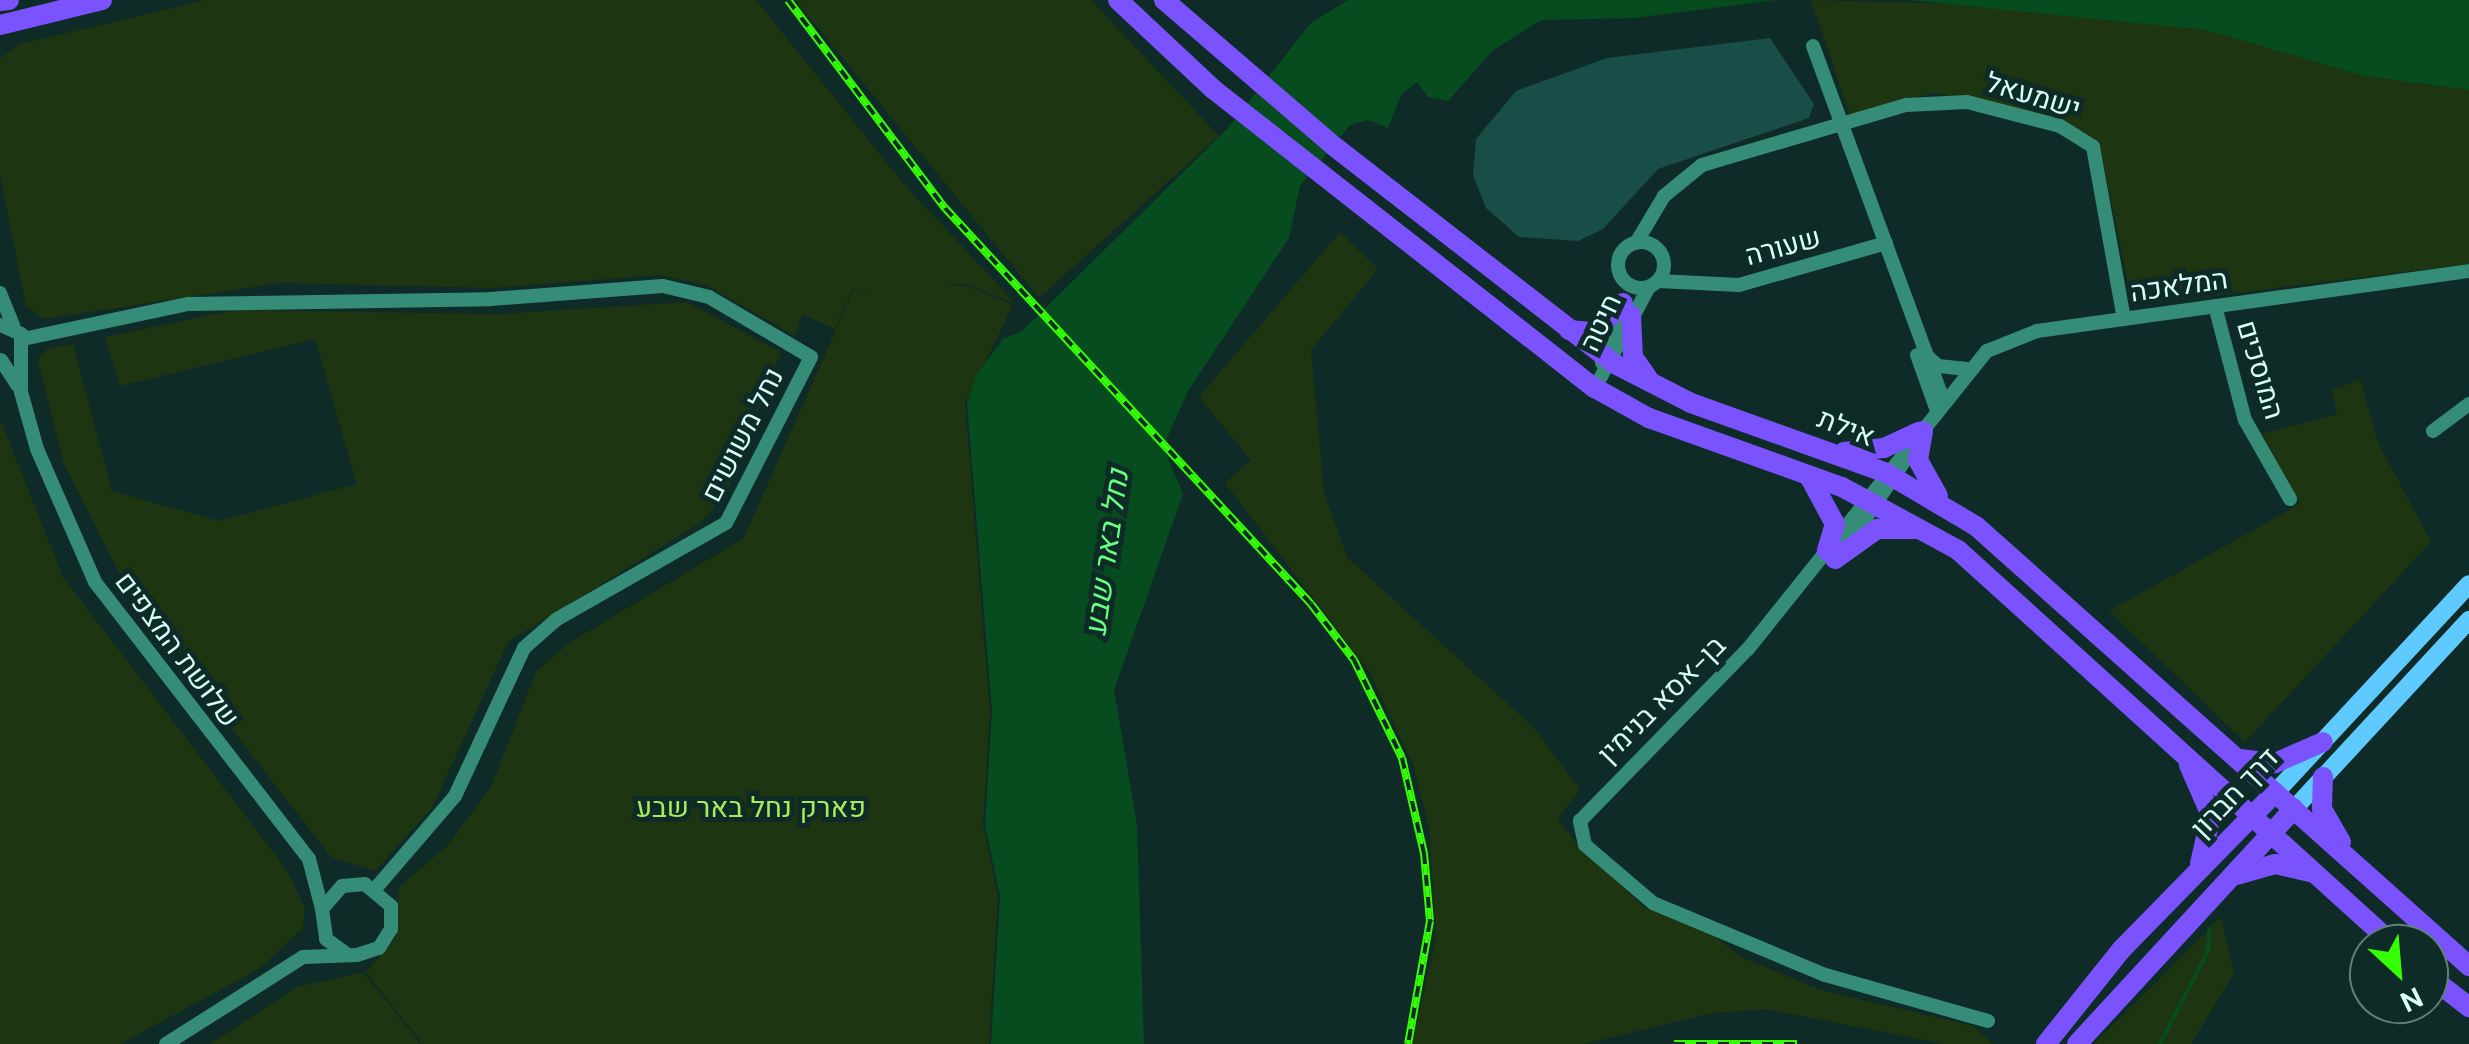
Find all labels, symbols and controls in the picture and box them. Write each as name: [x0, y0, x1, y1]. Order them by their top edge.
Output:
street label: ישמעאל: [1982, 66, 2084, 126]
street label: שעורה: [1742, 221, 1824, 273]
street label: המלאכה: [2128, 263, 2230, 309]
street label: חיטה: [1573, 289, 1629, 357]
street label: המוסכים: [2229, 317, 2291, 423]
street label: נחל משושים: [695, 362, 791, 508]
street label: אילת: [1813, 402, 1879, 454]
water label: נחל באר שבע: [1077, 467, 1137, 639]
street label: שלושת המצפים: [108, 566, 246, 734]
street label: בן-אסא בנימין: [1591, 629, 1733, 771]
street label: דרך חברון: [2184, 741, 2286, 845]
park label: פארק נחל באר שבע: [636, 791, 866, 825]
north arrow: [2349, 924, 2449, 1024]
text: N: [2394, 979, 2429, 1021]

